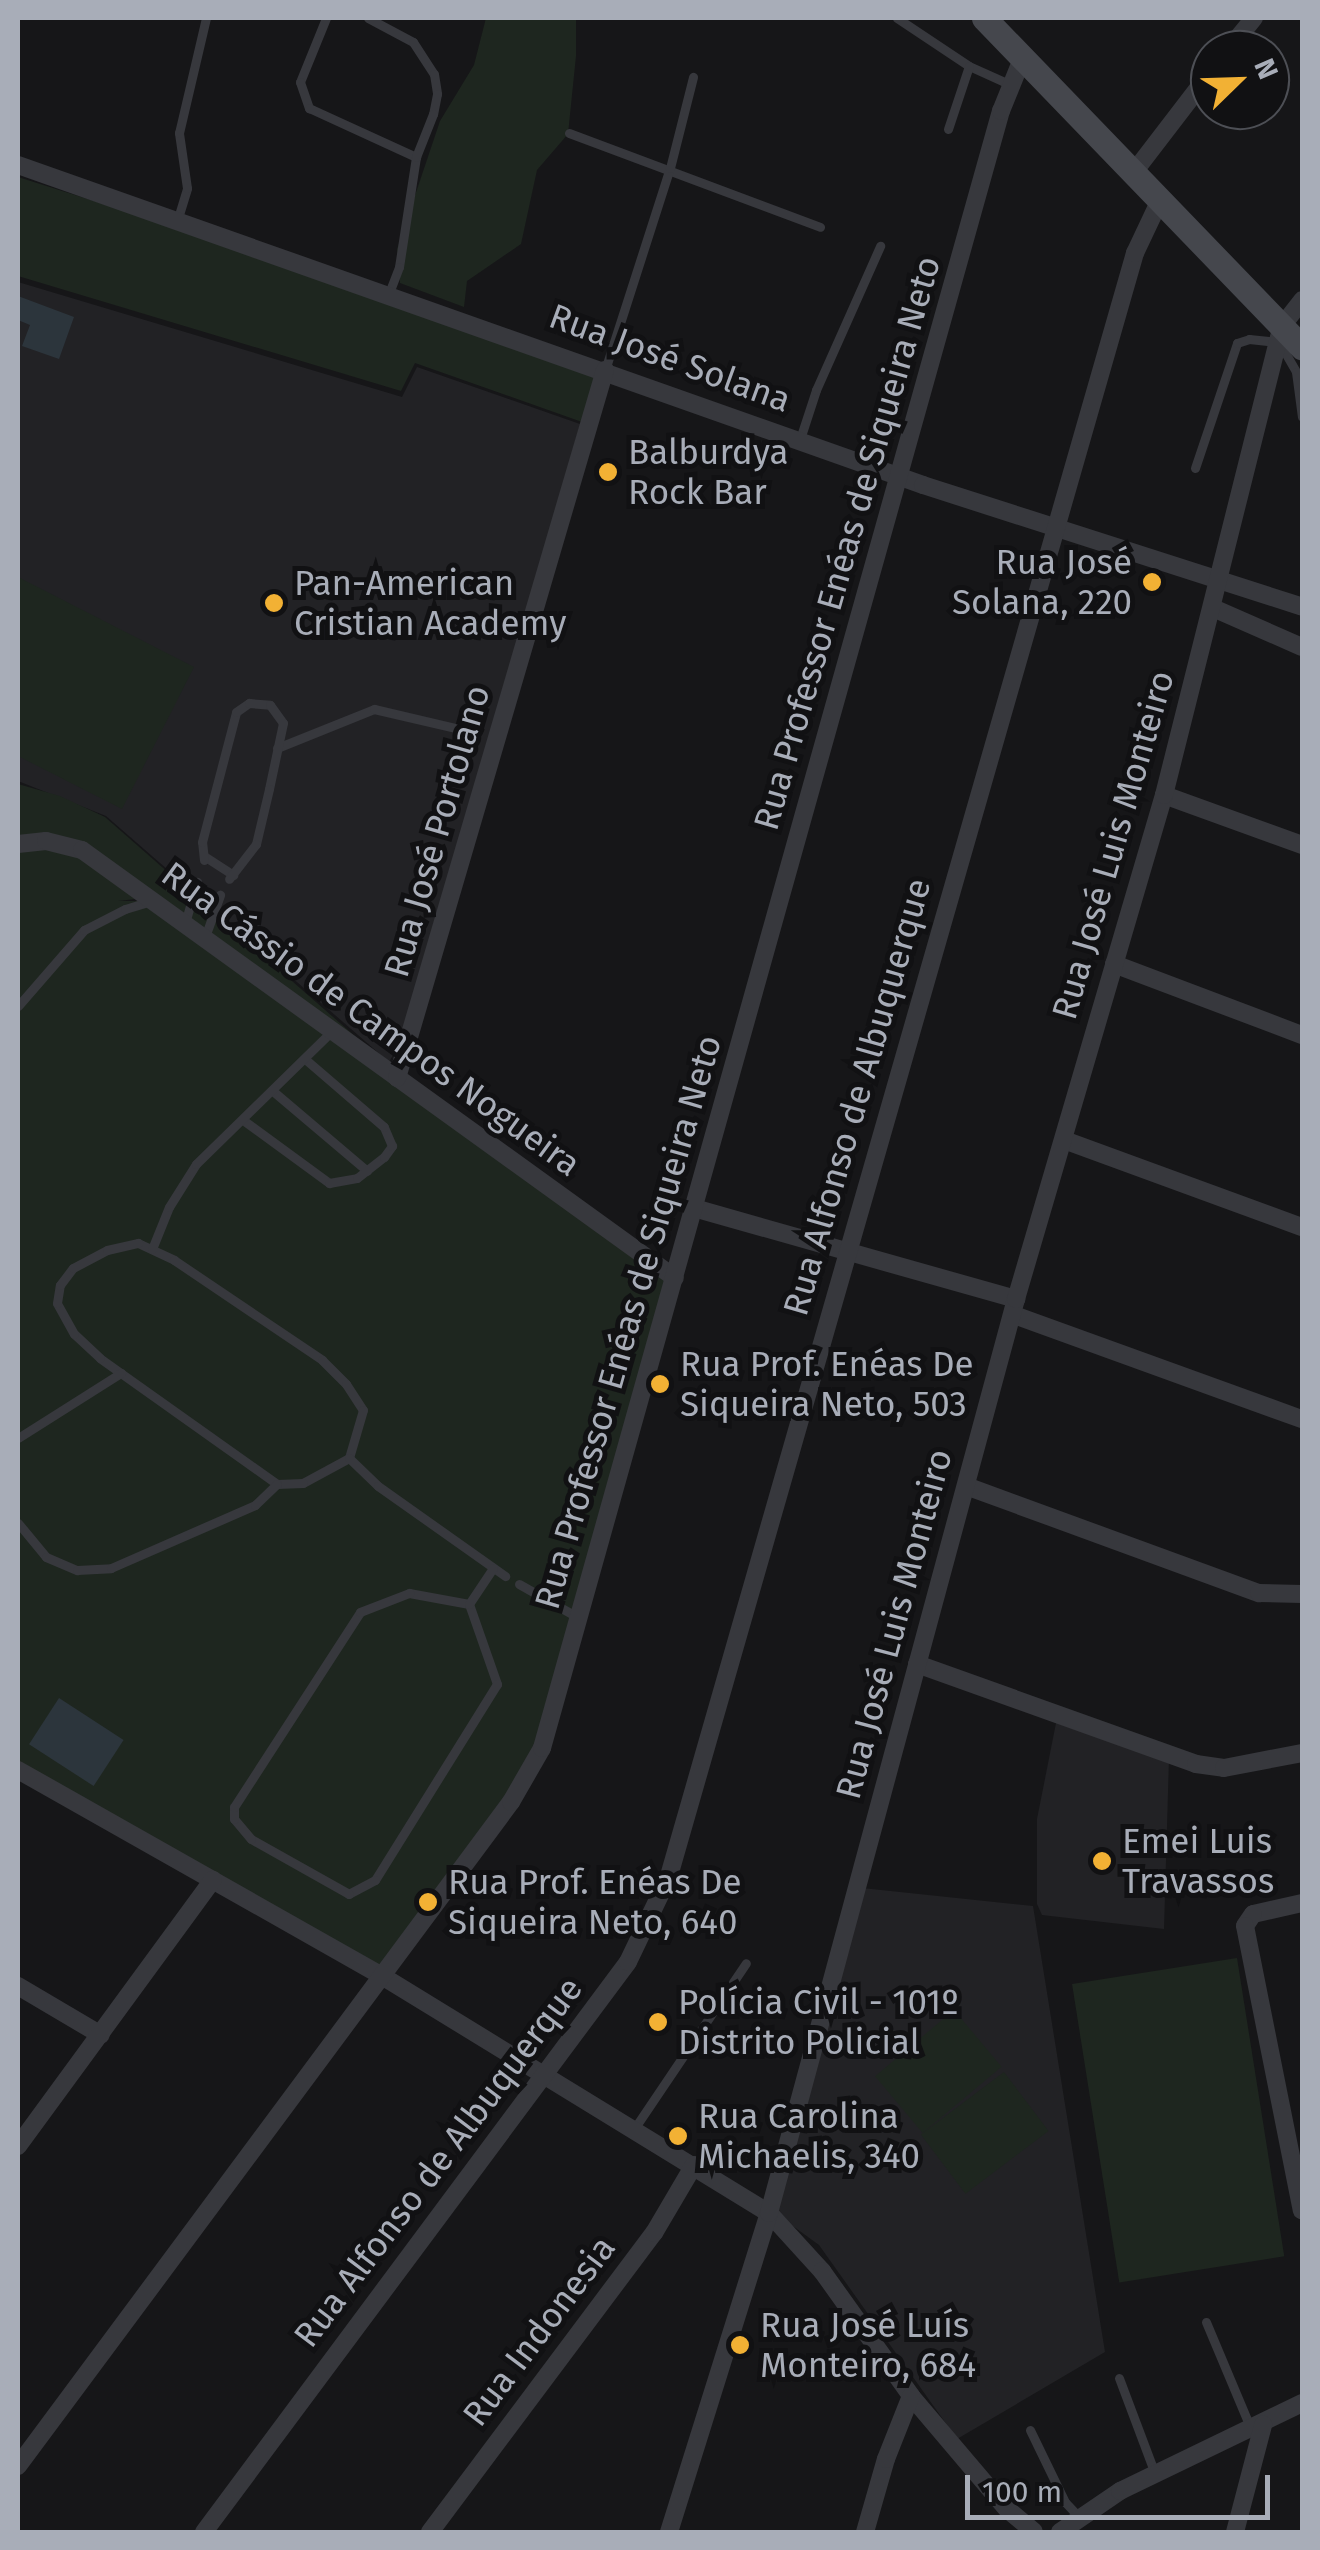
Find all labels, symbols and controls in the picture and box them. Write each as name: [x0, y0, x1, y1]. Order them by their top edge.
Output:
north arrow: [1190, 30, 1290, 130]
text: N: [1247, 54, 1285, 84]
street label: Rua Professor Enéas de Siqueira Neto: [745, 251, 949, 835]
street label: Rua José Solana: [544, 295, 796, 421]
place label: Balburdya Rock Bar: [628, 431, 788, 513]
marker: Balburdya Rock Bar: [597, 461, 619, 483]
place label: Rua José Solana, 220: [952, 541, 1132, 623]
place label: Pan-American Cristian Academy: [294, 562, 567, 644]
marker: Rua José Solana, 220: [1141, 571, 1163, 593]
marker: Pan-American Cristian Academy: [263, 592, 285, 614]
street label: Rua José Luis Monteiro: [1043, 666, 1183, 1024]
street label: Rua José Portolano: [375, 680, 499, 982]
street label: Rua Cássio de Campos Nogueira: [154, 853, 588, 1185]
street label: Rua Alfonso de Albuquerque: [774, 874, 940, 1320]
street label: Rua Professor Enéas de Siqueira Neto: [526, 1030, 730, 1614]
place label: Rua Prof. Enéas De Siqueira Neto, 503: [680, 1343, 974, 1425]
marker: Rua Prof. Enéas De Siqueira Neto, 503: [649, 1373, 671, 1395]
street label: Rua José Luis Monteiro: [827, 1444, 961, 1804]
place label: Emei Luis Travassos: [1122, 1820, 1274, 1902]
marker: Emei Luis Travassos: [1091, 1850, 1113, 1872]
place label: Rua Prof. Enéas De Siqueira Neto, 640: [448, 1861, 742, 1943]
marker: Rua Prof. Enéas De Siqueira Neto, 640: [417, 1891, 439, 1913]
street label: Rua Alfonso de Albuquerque: [285, 1969, 591, 2355]
place label: Polícia Civil - 101º Distrito Policial: [678, 1981, 959, 2063]
marker: Polícia Civil - 101º Distrito Policial: [647, 2011, 669, 2033]
place label: Rua Carolina Michaelis, 340: [698, 2095, 920, 2177]
marker: Rua Carolina Michaelis, 340: [667, 2125, 689, 2147]
street label: Rua Indonesia: [454, 2228, 624, 2434]
place label: Rua José Luís Monteiro, 684: [760, 2304, 976, 2386]
marker: Rua José Luís Monteiro, 684: [729, 2334, 751, 2356]
scale bar: [970, 2455, 1275, 2517]
text: 100 m: [982, 2474, 1062, 2510]

